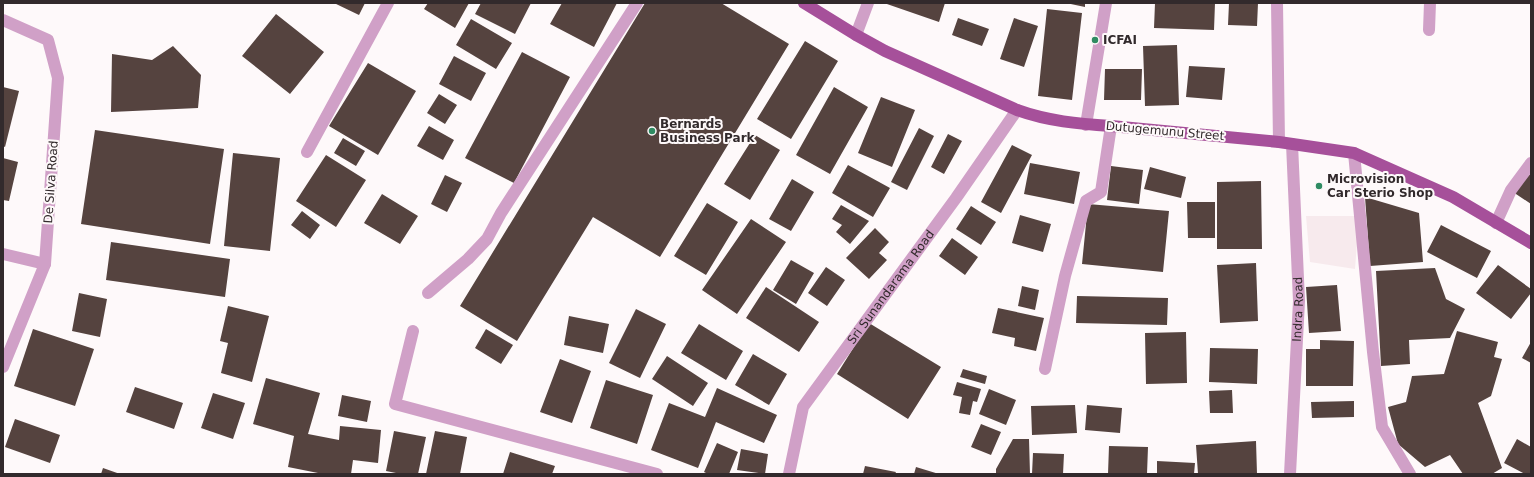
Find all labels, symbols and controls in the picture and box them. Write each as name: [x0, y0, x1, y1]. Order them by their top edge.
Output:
place label: ICFAI: [1103, 33, 1137, 47]
marker: ICFAI: [1090, 35, 1100, 45]
place label: Bernards Business Park: [660, 117, 756, 145]
street label: Dutugemunu Street: [1105, 119, 1225, 143]
marker: Bernards Business Park: [647, 126, 657, 136]
street label: De Silva Road: [41, 140, 61, 224]
place label: Microvision Car Sterio Shop: [1327, 172, 1433, 200]
marker: Microvision Car Sterio Shop: [1314, 181, 1324, 191]
street label: Sri Sunandarama Road: [844, 227, 937, 347]
street label: Indra Road: [1290, 276, 1306, 342]

